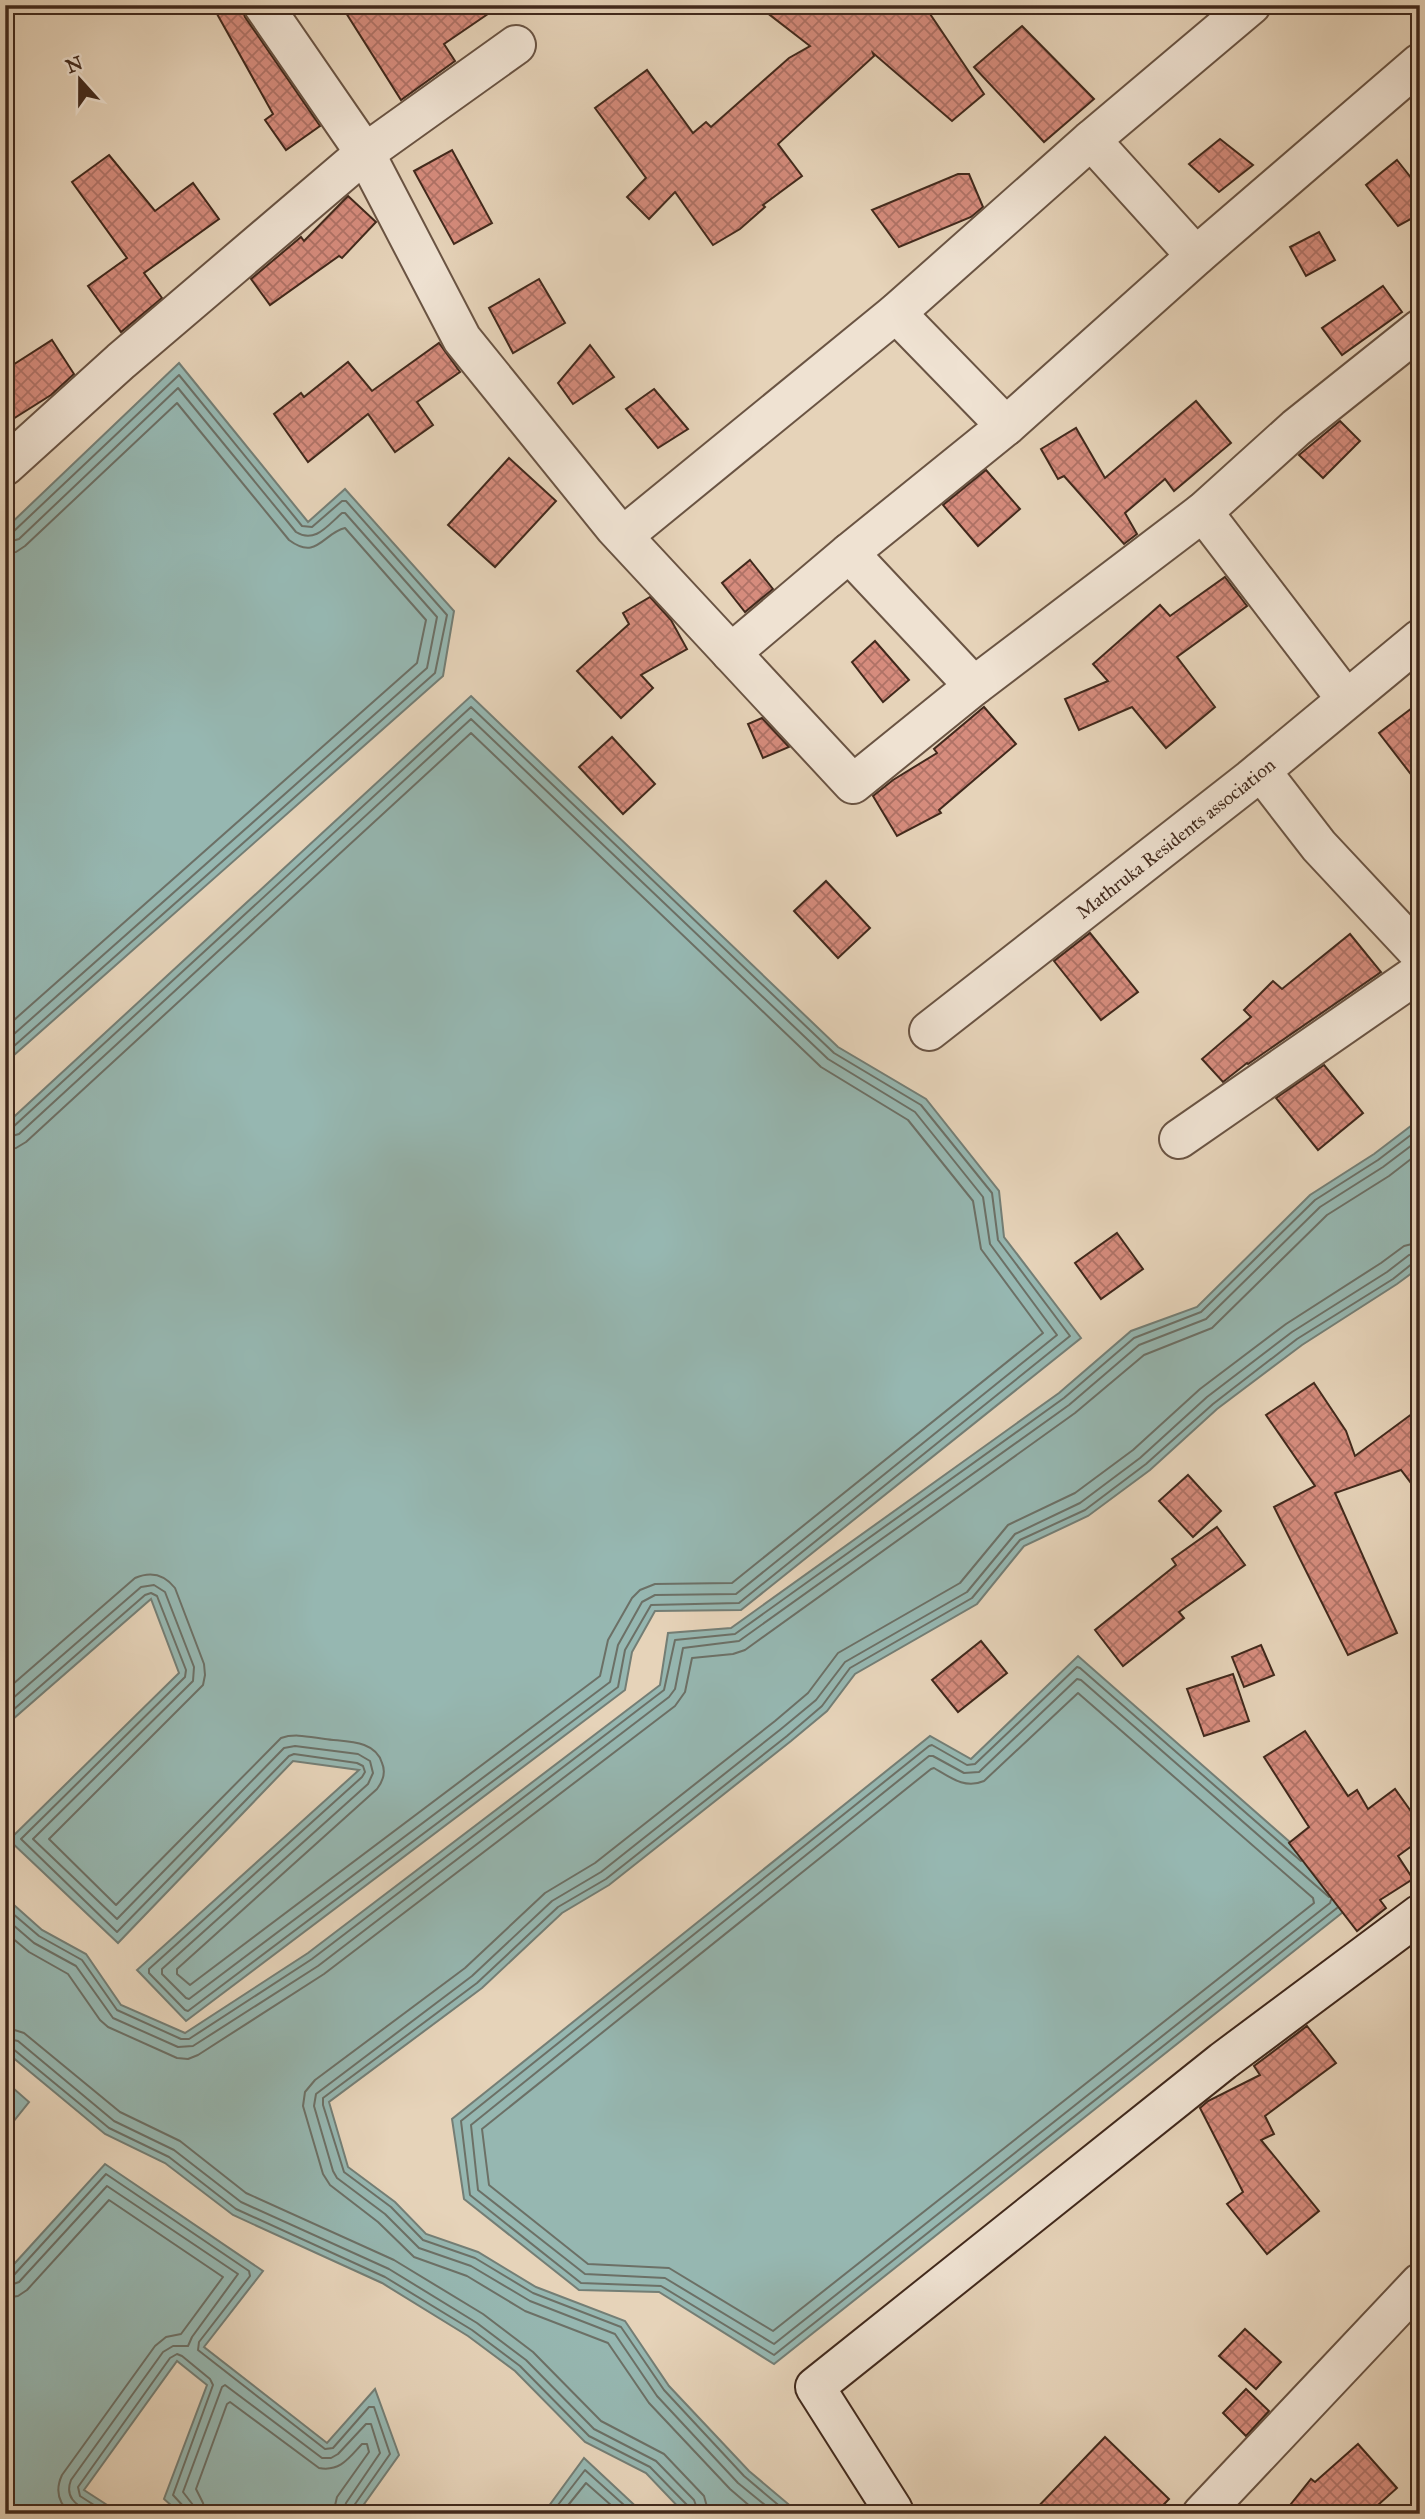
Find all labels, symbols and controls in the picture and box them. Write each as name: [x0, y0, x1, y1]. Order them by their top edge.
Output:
north arrow: [46, 46, 116, 116]
text: N: [62, 51, 86, 78]
street label: Mathruka Residents association: [1072, 753, 1280, 924]

